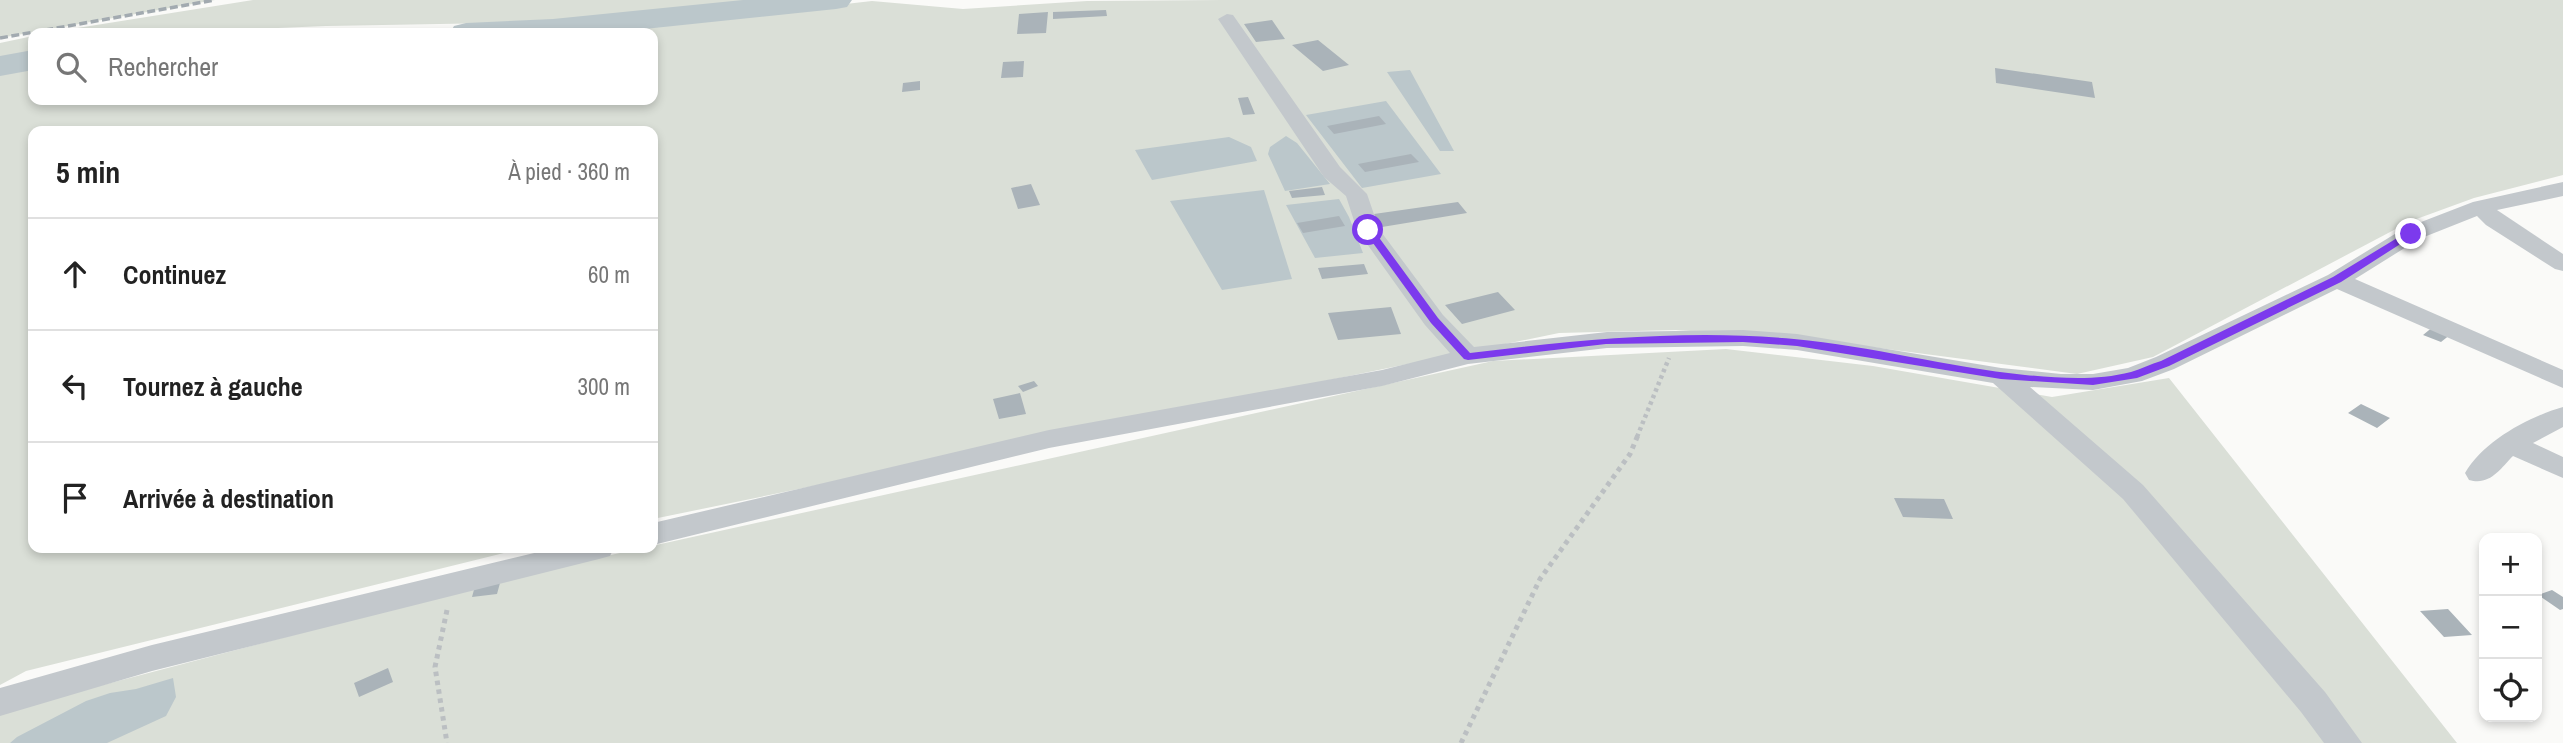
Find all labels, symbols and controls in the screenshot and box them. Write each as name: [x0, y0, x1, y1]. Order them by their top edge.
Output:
search box: [28, 28, 658, 105]
icon: search: [52, 48, 90, 86]
text: Rechercher: [108, 49, 218, 84]
text: 5 min: [56, 152, 120, 192]
text: À pied · 360 m: [508, 156, 630, 187]
route start: [1352, 214, 1383, 245]
route end: [2395, 218, 2426, 249]
icon: ahead: [56, 255, 94, 293]
text: Continuez: [123, 257, 226, 292]
text: 60 m: [588, 259, 630, 290]
icon: left: [56, 367, 94, 405]
text: Tournez à gauche: [123, 369, 303, 404]
text: 300 m: [578, 371, 630, 402]
icon: arrive: [56, 479, 94, 517]
text: Arrivée à destination: [123, 481, 334, 516]
map controls: [2479, 533, 2542, 722]
button: +: [2479, 533, 2542, 596]
button: −: [2479, 596, 2542, 659]
button: locate: [2479, 659, 2542, 722]

